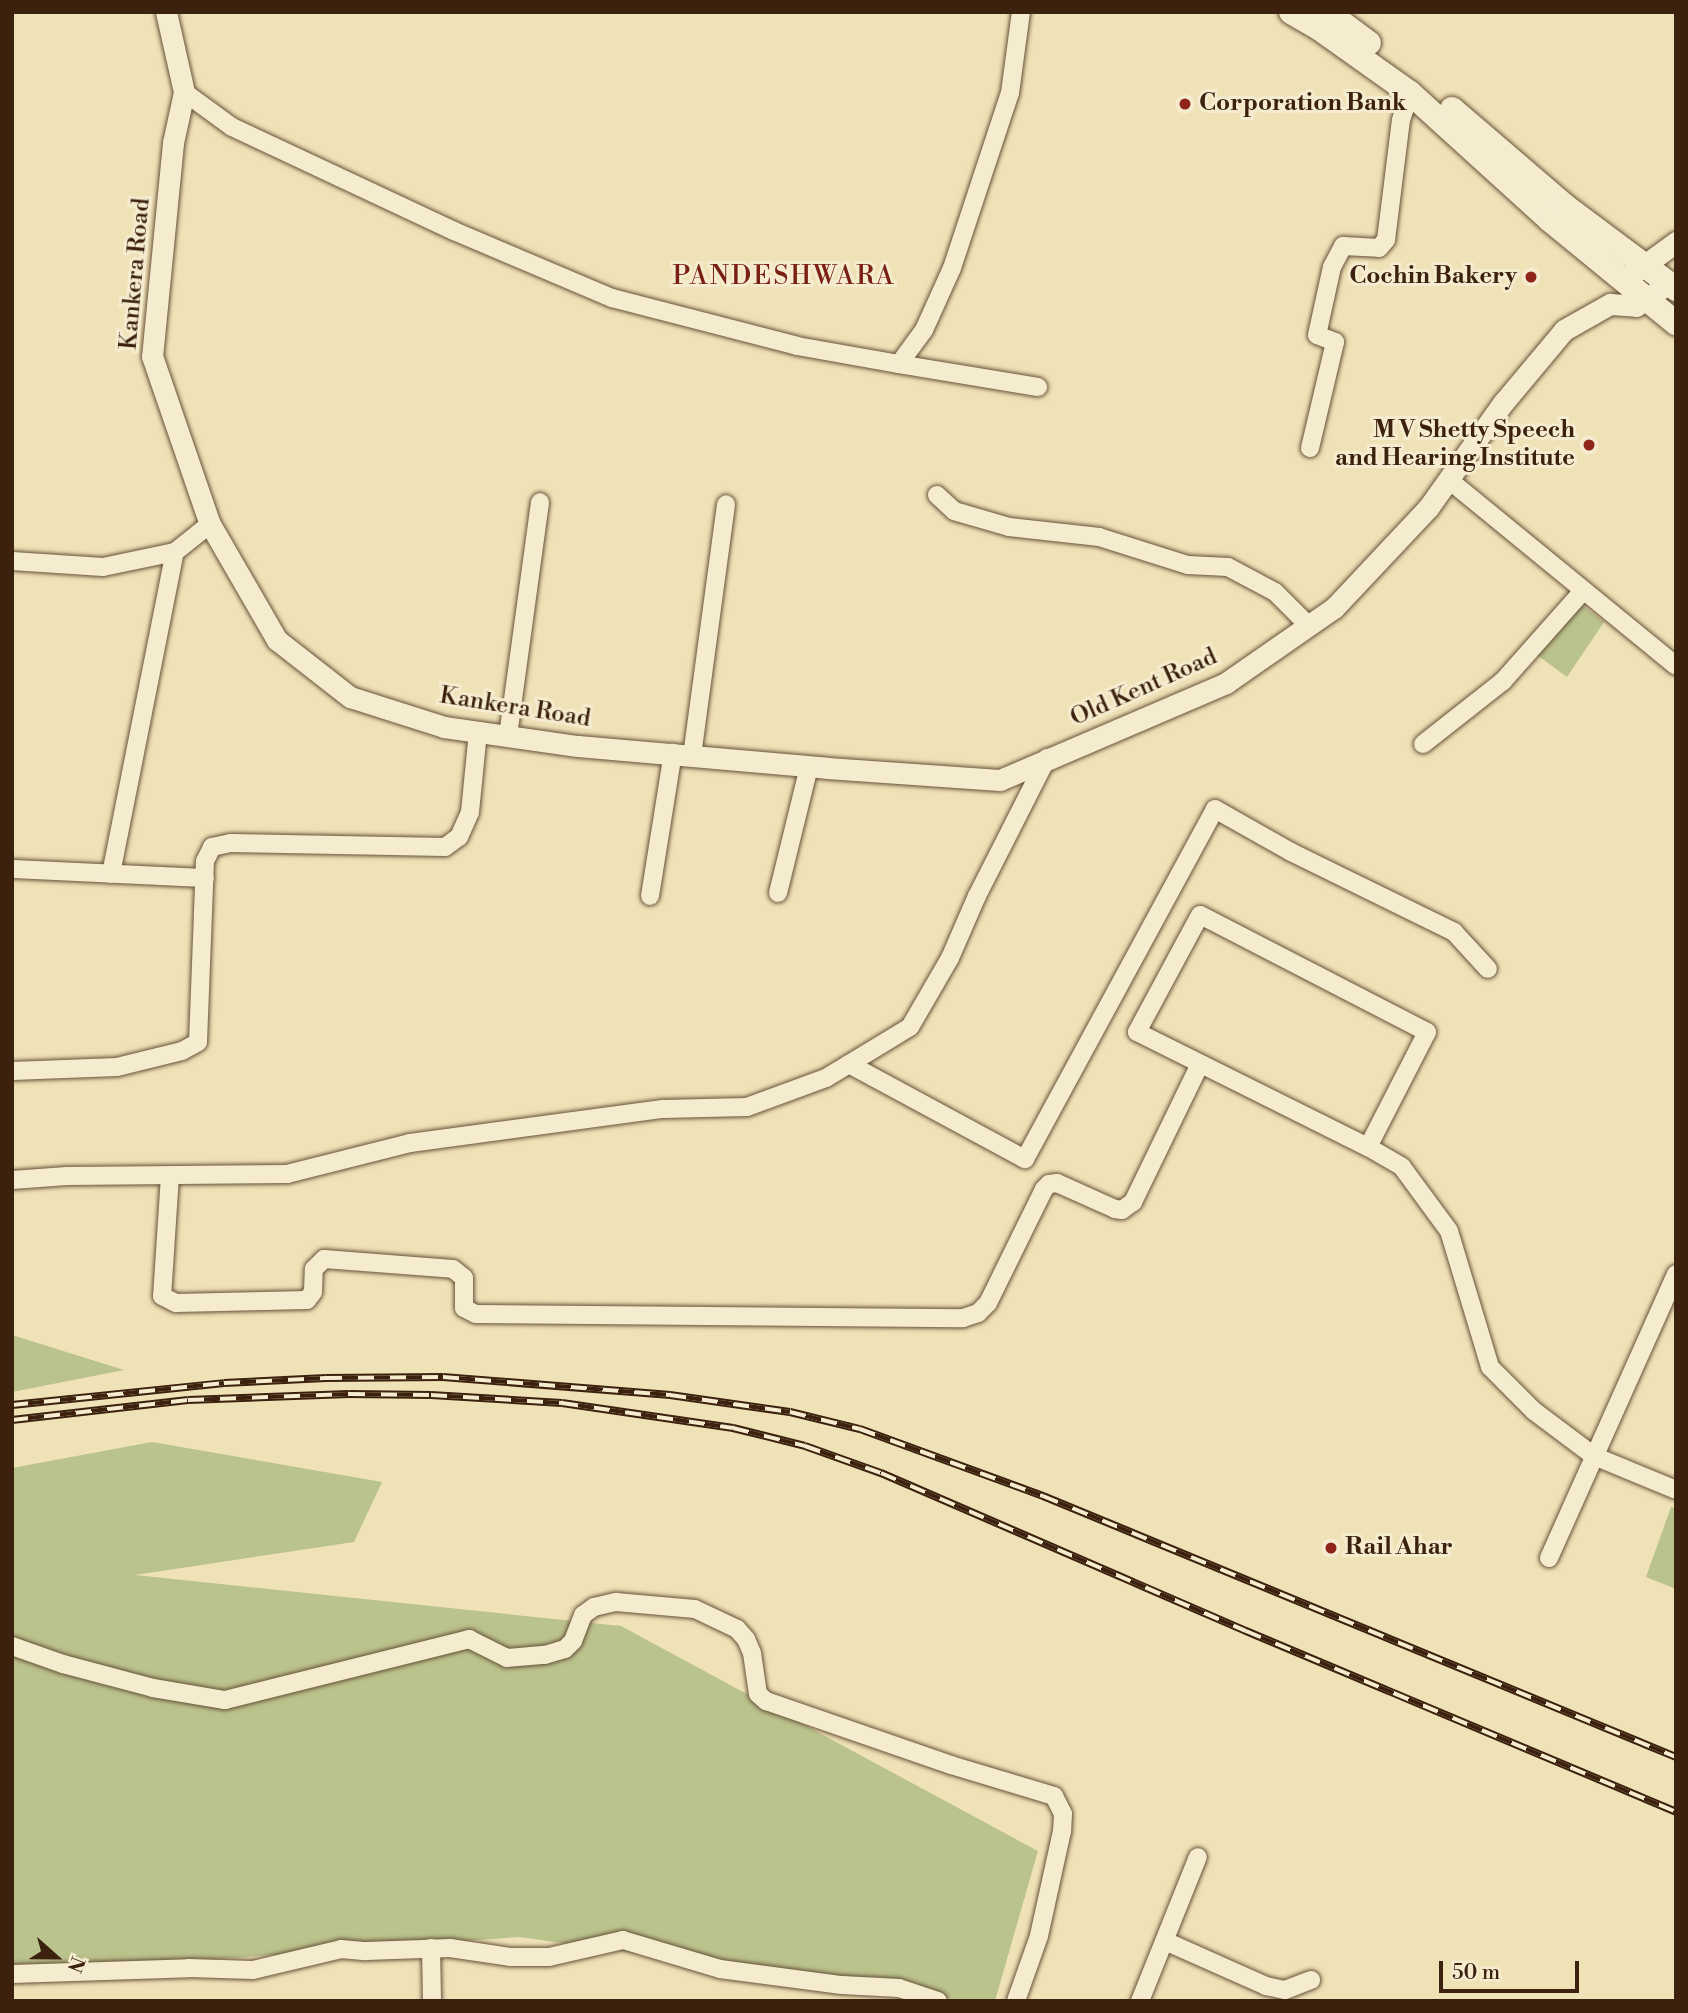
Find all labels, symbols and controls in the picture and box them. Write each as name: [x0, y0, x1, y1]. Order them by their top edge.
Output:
place label: Corporation Bank: [1199, 90, 1406, 118]
marker: Corporation Bank: [1177, 96, 1193, 112]
street label: Kankera Road: [115, 197, 157, 351]
district label: PANDESHWARA: [674, 261, 894, 293]
place label: Cochin Bakery: [1349, 263, 1517, 291]
marker: Cochin Bakery: [1523, 269, 1539, 285]
place label: M V Shetty Speech and Hearing Institute: [1335, 417, 1575, 473]
marker: M V Shetty Speech and Hearing Institute: [1581, 437, 1597, 453]
street label: Old Kent Road: [1066, 643, 1222, 733]
street label: Kankera Road: [437, 682, 593, 734]
place label: Rail Ahar: [1345, 1534, 1453, 1562]
marker: Rail Ahar: [1323, 1540, 1339, 1556]
north arrow: [21, 1922, 91, 1992]
scale bar: [1443, 1946, 1583, 1990]
text: N: [62, 1953, 90, 1976]
text: 50 m: [1452, 1960, 1500, 1986]

